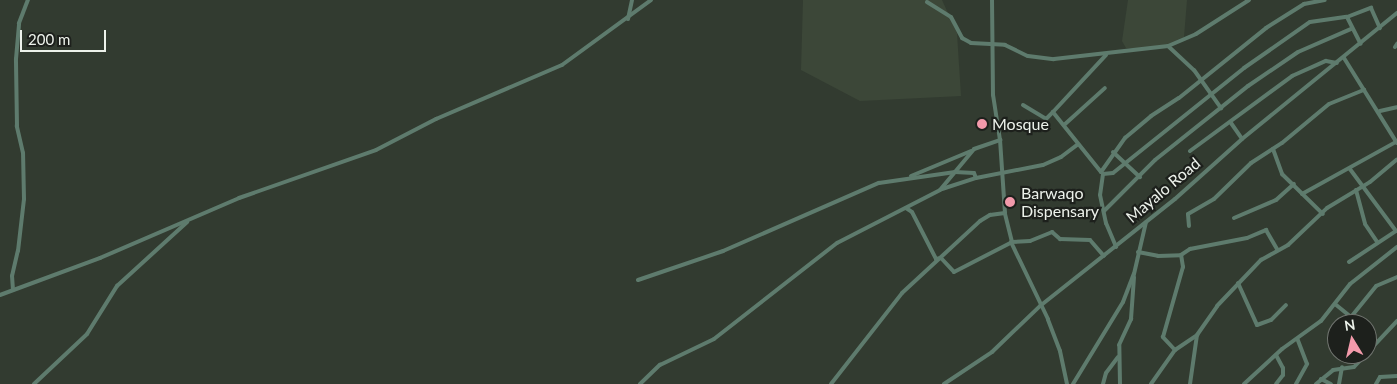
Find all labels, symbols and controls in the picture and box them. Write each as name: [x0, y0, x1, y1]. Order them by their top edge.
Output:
scale bar: [22, 20, 109, 52]
text: 200 m: [28, 30, 70, 48]
place label: Mosque: [992, 114, 1049, 134]
marker: Mosque: [976, 118, 988, 130]
street label: Mayalo Road: [1122, 153, 1204, 227]
place label: Barwaqo Dispensary: [1021, 183, 1099, 221]
marker: Barwaqo Dispensary: [1003, 195, 1017, 209]
north arrow: [1327, 314, 1377, 364]
text: N: [1343, 315, 1356, 334]

